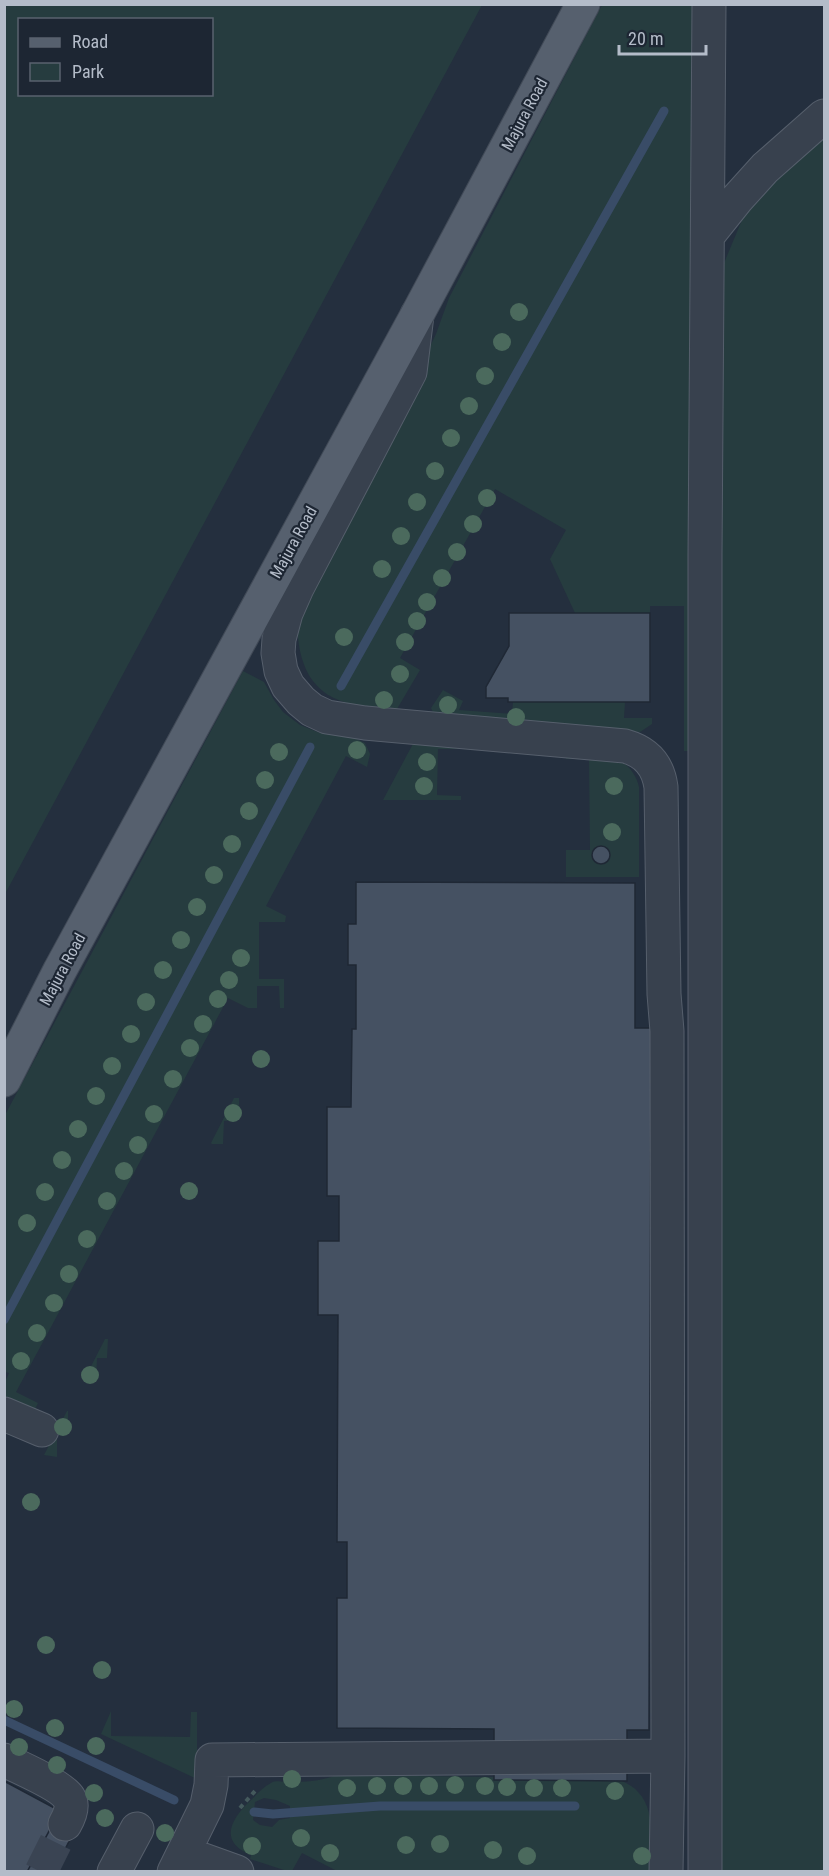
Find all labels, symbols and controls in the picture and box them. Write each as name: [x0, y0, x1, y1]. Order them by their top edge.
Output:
legend: [18, 18, 213, 96]
scale bar: [619, 18, 706, 56]
text: 20 m: [628, 28, 663, 49]
text: Road: [72, 31, 108, 52]
text: Park: [72, 61, 104, 82]
street label: Majura Road: [497, 75, 551, 154]
street label: Majura Road: [266, 503, 321, 581]
street label: Majura Road: [35, 930, 89, 1009]

